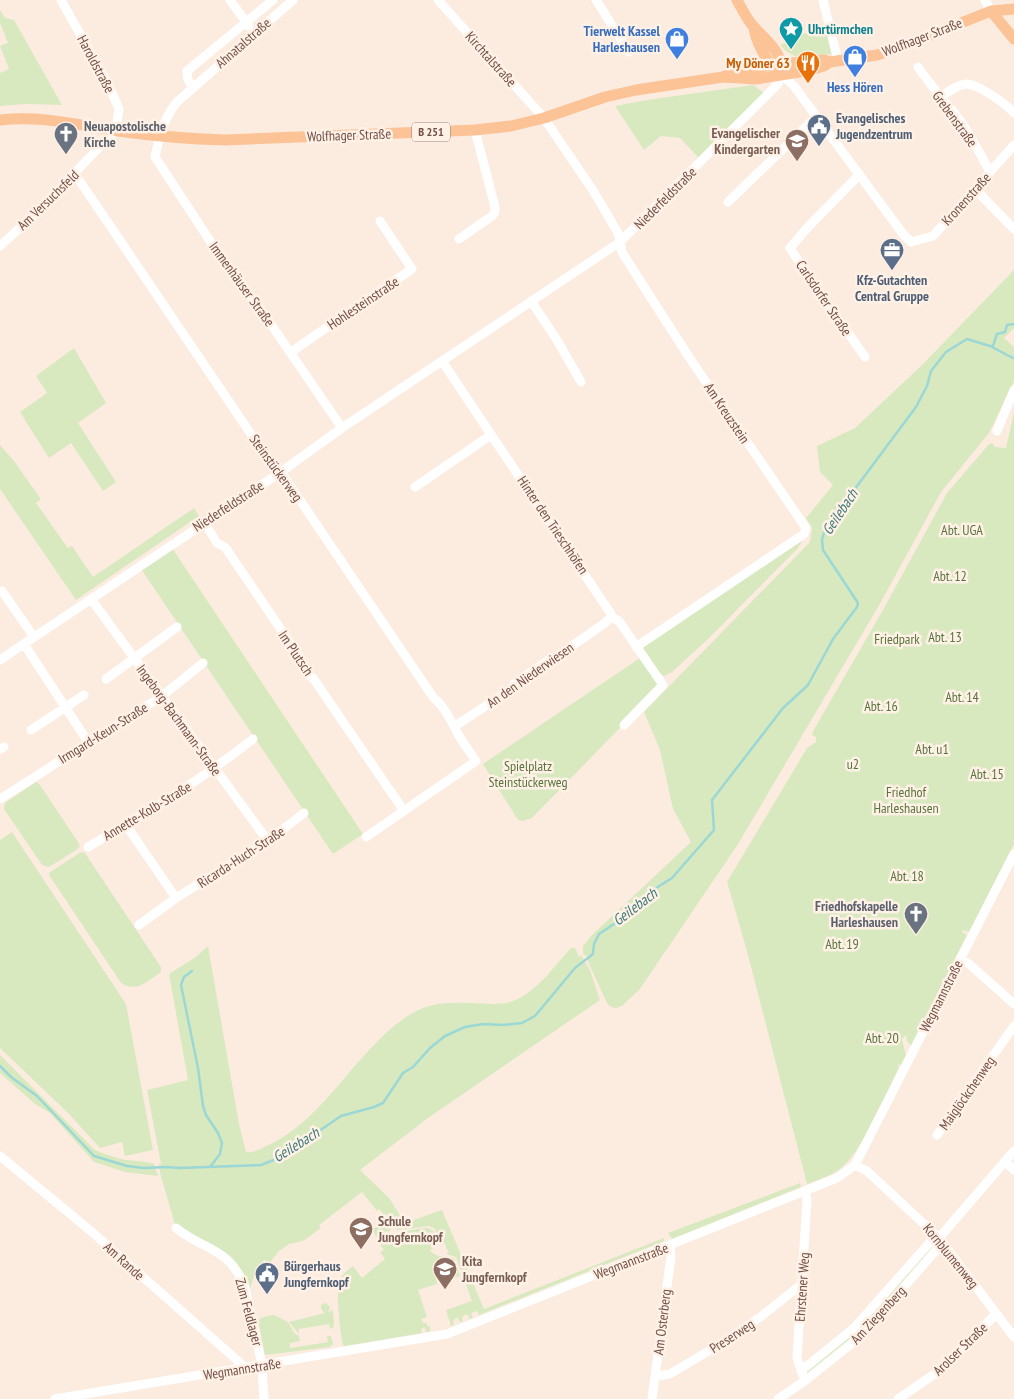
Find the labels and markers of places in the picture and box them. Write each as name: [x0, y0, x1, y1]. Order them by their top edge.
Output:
place icon: Uhrtürmchen: [778, 16, 804, 50]
place label: Uhrtürmchen: [808, 20, 873, 38]
place label: Tierwelt Kassel Harleshausen: [583, 22, 661, 56]
shop icon: Tierwelt Kassel Harleshausen: [664, 26, 690, 60]
shop icon: Hess Hören: [842, 44, 868, 78]
restaurant icon: My Döner 63: [795, 50, 821, 84]
place label: My Döner 63: [726, 54, 790, 72]
place label: Hess Hören: [827, 78, 883, 96]
place label: Evangelisches Jugendzentrum: [835, 109, 912, 143]
public building icon: Evangelisches Jugendzentrum: [806, 113, 832, 147]
place label: Neuapostolische Kirche: [84, 117, 166, 151]
church icon: Neuapostolische Kirche: [53, 121, 79, 155]
place label: Evangelischer Kindergarten: [711, 124, 781, 158]
school or university icon: Evangelischer Kindergarten: [784, 128, 810, 162]
office icon: Kfz-Gutachten Central Gruppe: [879, 237, 905, 271]
place label: Kfz-Gutachten Central Gruppe: [855, 271, 929, 305]
place label: Friedhofskapelle Harleshausen: [815, 897, 898, 931]
church icon: Friedhofskapelle Harleshausen: [903, 901, 929, 935]
place label: Schule Jungfernkopf: [377, 1212, 444, 1246]
school or university icon: Schule Jungfernkopf: [348, 1216, 374, 1250]
place label: Kita Jungfernkopf: [461, 1252, 528, 1286]
school or university icon: Kita Jungfernkopf: [432, 1256, 458, 1290]
place label: Bürgerhaus Jungfernkopf: [283, 1257, 350, 1291]
public building icon: Bürgerhaus Jungfernkopf: [254, 1261, 280, 1295]

